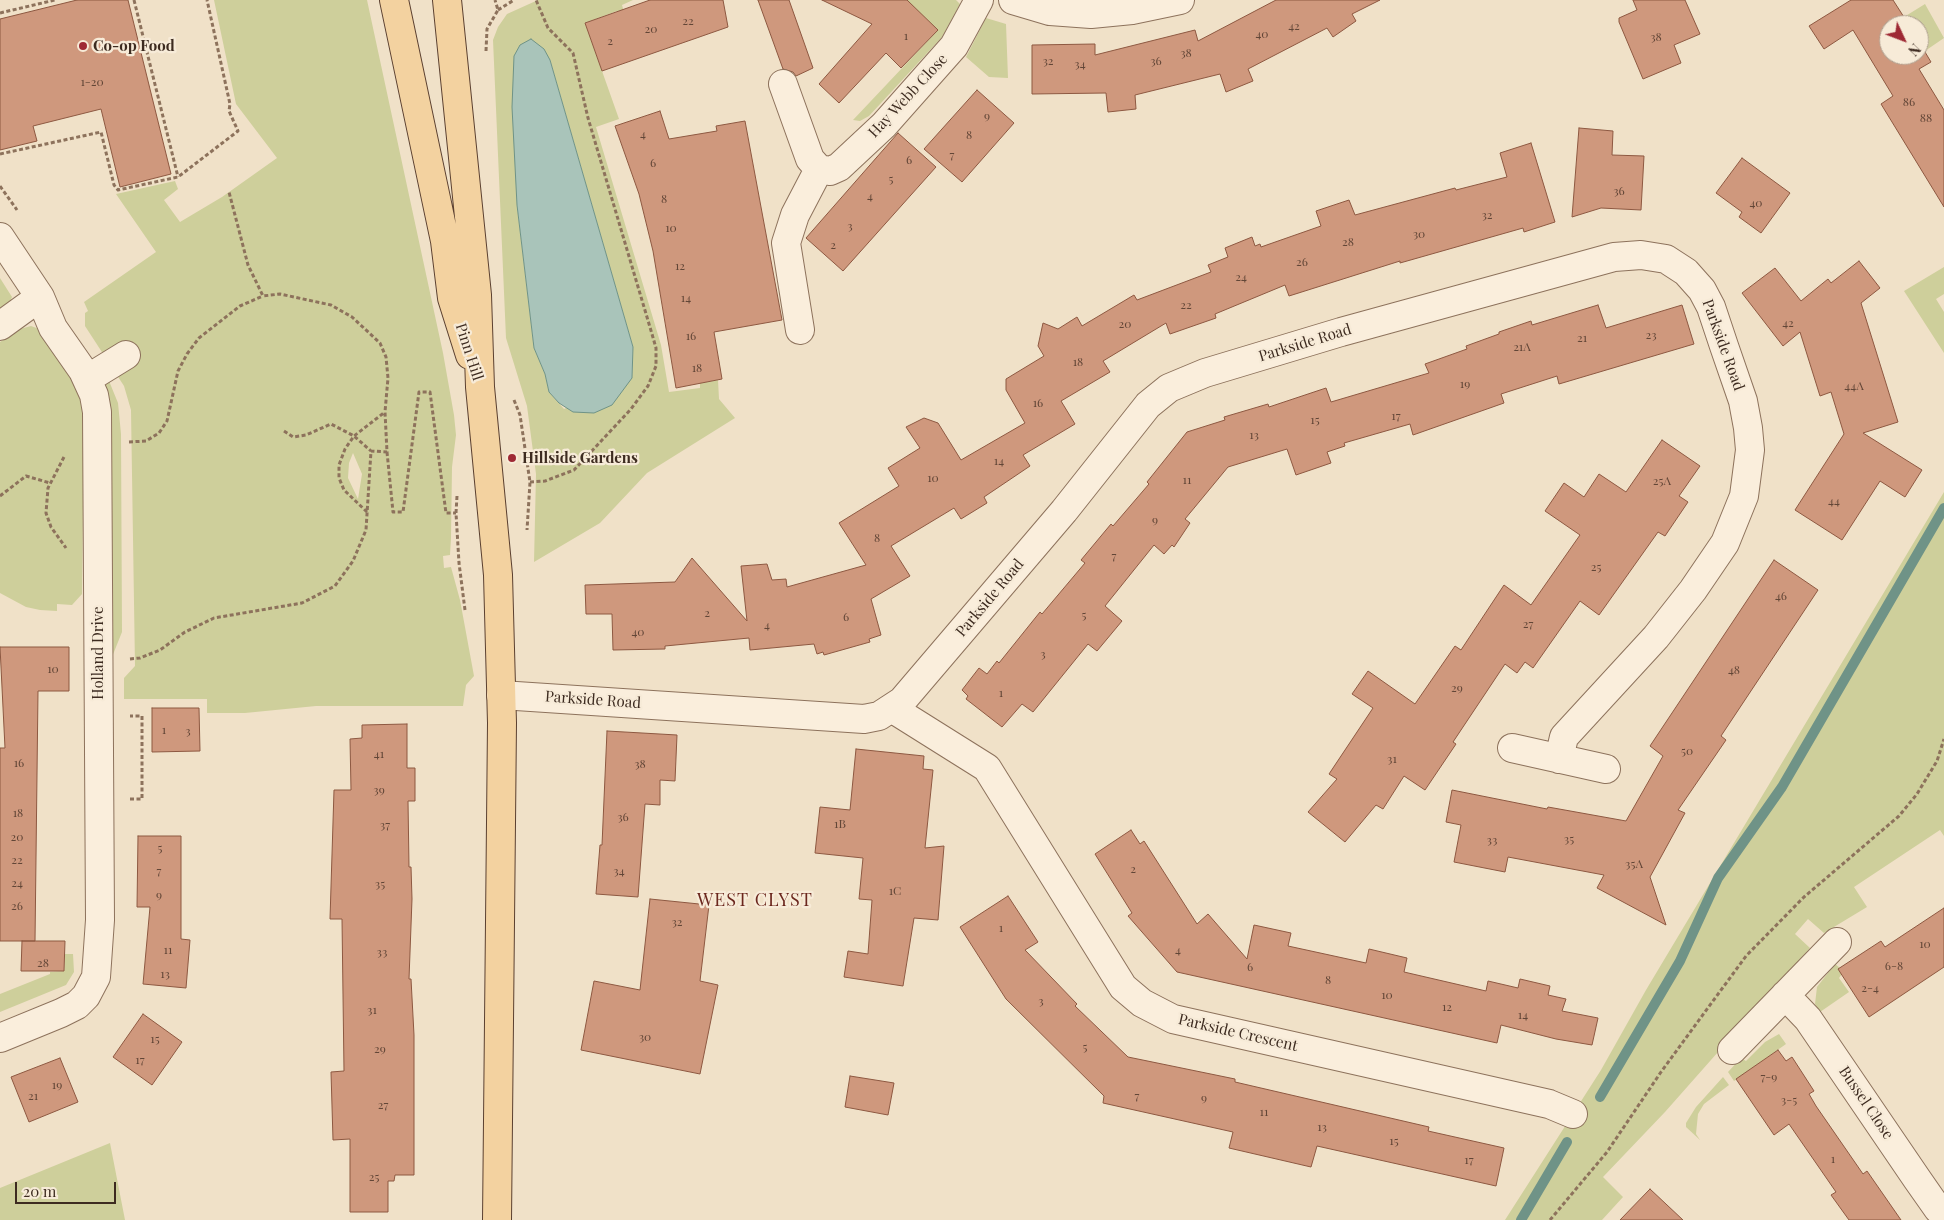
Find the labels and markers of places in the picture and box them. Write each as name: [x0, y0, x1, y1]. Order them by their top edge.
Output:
place label: Co-op Food: [93, 37, 175, 55]
marker: Co-op Food: [77, 40, 89, 52]
place label: Hillside Gardens: [522, 449, 638, 467]
marker: Hillside Gardens: [506, 452, 518, 464]

